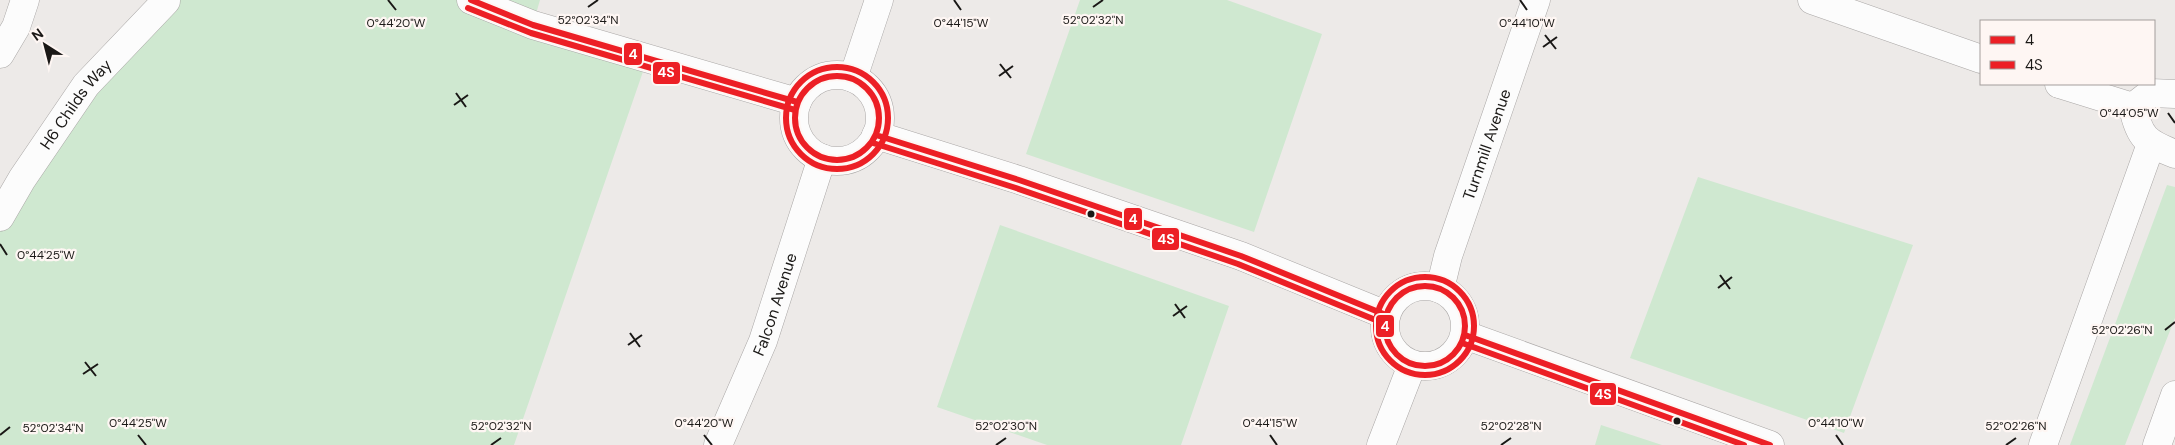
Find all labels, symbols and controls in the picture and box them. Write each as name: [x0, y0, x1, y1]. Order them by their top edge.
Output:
text: 52°02'34"N: [557, 12, 619, 28]
text: 52°02'32"N: [1063, 12, 1123, 28]
text: 0°44'20"W: [367, 15, 426, 31]
text: 0°44'15"W: [934, 15, 989, 31]
text: 0°44'10"W: [1499, 15, 1555, 31]
north arrow: [20, 20, 70, 70]
legend: [1980, 20, 2155, 85]
text: N: [28, 24, 47, 45]
text: 4: [2025, 30, 2034, 50]
line badge: 4: [623, 42, 643, 66]
text: 4: [628, 45, 638, 63]
street label: H6 Childs Way: [35, 55, 116, 154]
text: 4S: [2025, 55, 2043, 75]
line badge: 4S: [652, 61, 681, 85]
text: 4S: [657, 63, 675, 81]
street label: Turnmill Avenue: [1458, 86, 1516, 203]
text: 0°44'05"W: [2099, 105, 2159, 121]
line badge: 4: [1123, 207, 1143, 231]
unlabelled marker: [1086, 209, 1096, 219]
text: 4: [1128, 210, 1138, 228]
line badge: 4S: [1151, 227, 1180, 251]
text: 4S: [1157, 230, 1175, 248]
text: 0°44'25"W: [17, 247, 75, 263]
street label: Falcon Avenue: [748, 250, 802, 359]
line badge: 4: [1375, 314, 1395, 338]
text: 4: [1380, 317, 1390, 335]
text: 52°02'26"N: [2091, 322, 2153, 338]
line badge: 4S: [1589, 382, 1617, 406]
text: 4S: [1594, 385, 1612, 403]
text: 0°44'25"W: [109, 415, 167, 431]
text: 0°44'20"W: [675, 415, 734, 431]
text: 0°44'15"W: [1243, 415, 1298, 431]
text: 0°44'10"W: [1808, 415, 1864, 431]
unlabelled marker: [1672, 416, 1682, 426]
text: 52°02'32"N: [471, 418, 531, 434]
text: 52°02'30"N: [975, 418, 1037, 434]
text: 52°02'28"N: [1481, 418, 1541, 434]
text: 52°02'26"N: [1985, 418, 2047, 434]
text: 52°02'34"N: [22, 420, 84, 436]

